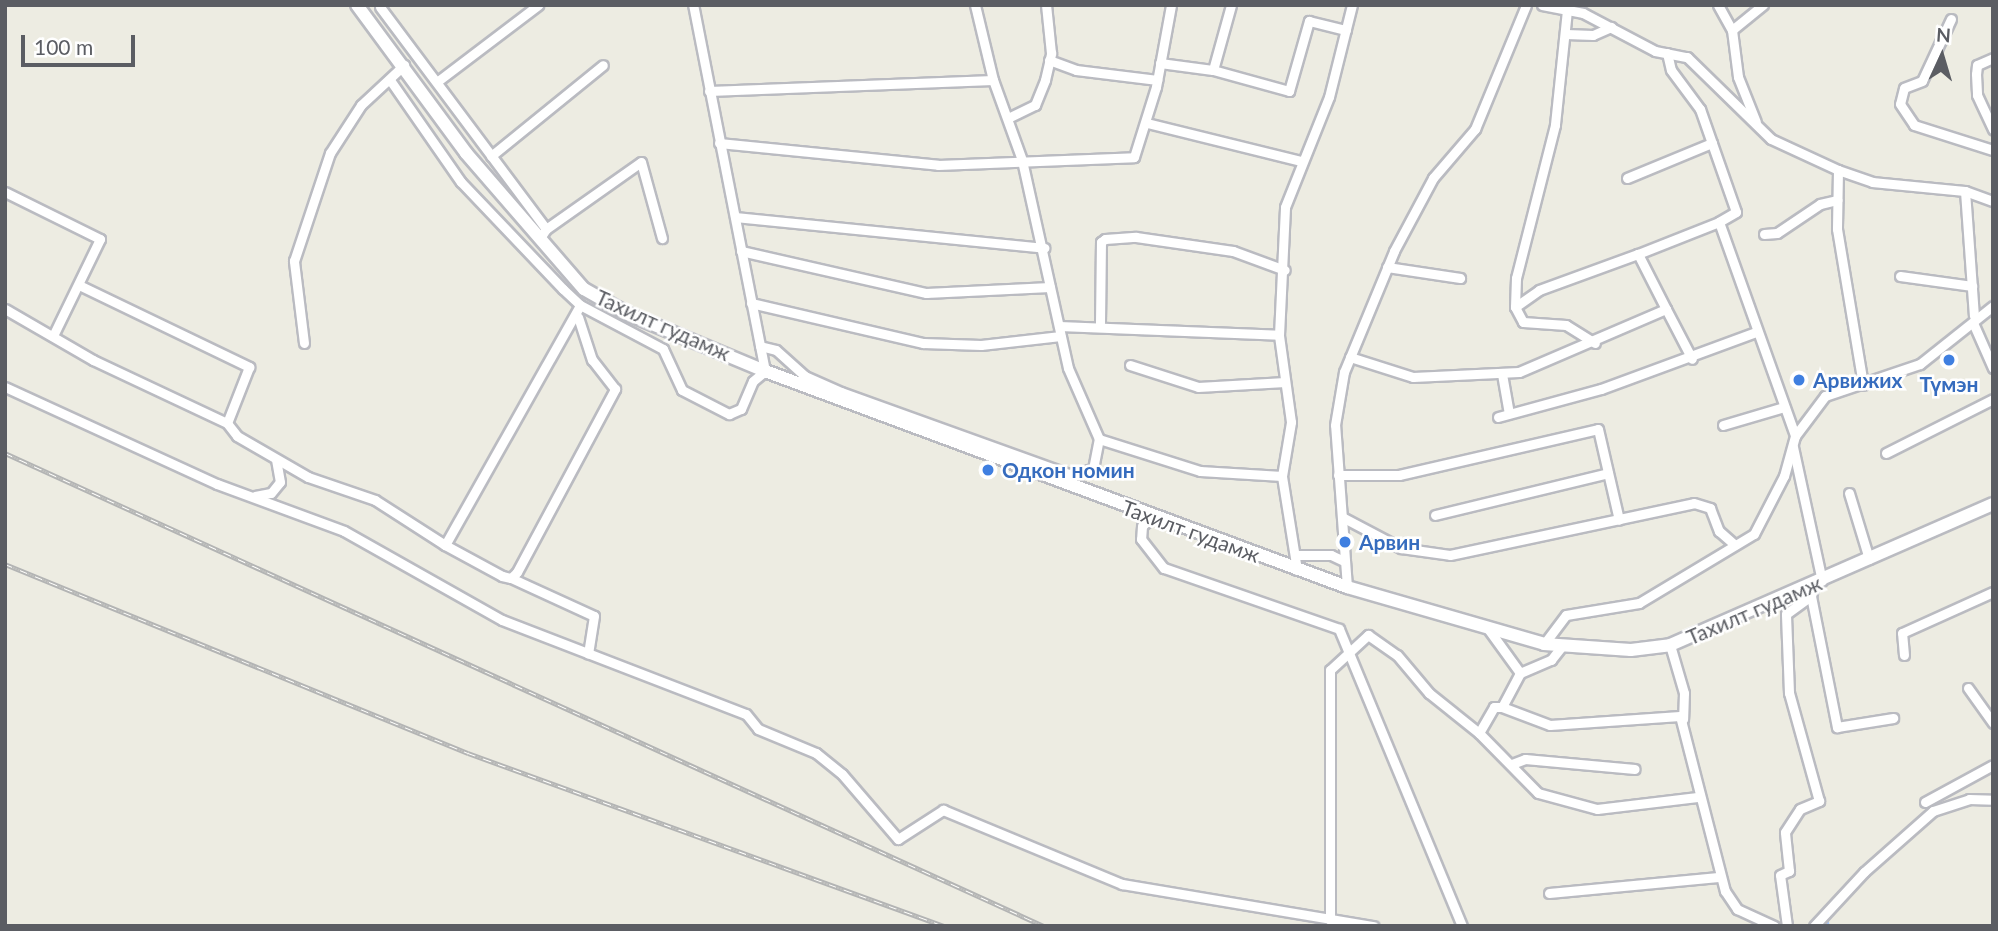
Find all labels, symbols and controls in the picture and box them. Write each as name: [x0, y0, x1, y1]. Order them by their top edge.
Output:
scale bar: [24, 21, 138, 65]
north arrow: [1907, 21, 1977, 91]
text: N: [1935, 23, 1952, 47]
text: 100 m: [34, 34, 93, 59]
street label: Тахилт гудамж: [592, 284, 734, 366]
marker: Түмэн: [1941, 352, 1957, 368]
place label: Арвижих: [1813, 367, 1903, 393]
place label: Түмэн: [1919, 371, 1979, 397]
marker: Арвижих: [1791, 372, 1807, 388]
place label: Одкон номин: [1002, 457, 1135, 483]
marker: Одкон номин: [980, 462, 996, 478]
street label: Тахилт гудамж: [1119, 494, 1263, 568]
place label: Арвин: [1359, 529, 1420, 555]
marker: Арвин: [1337, 534, 1353, 550]
street label: Тахилт гудамж: [1683, 570, 1825, 650]

